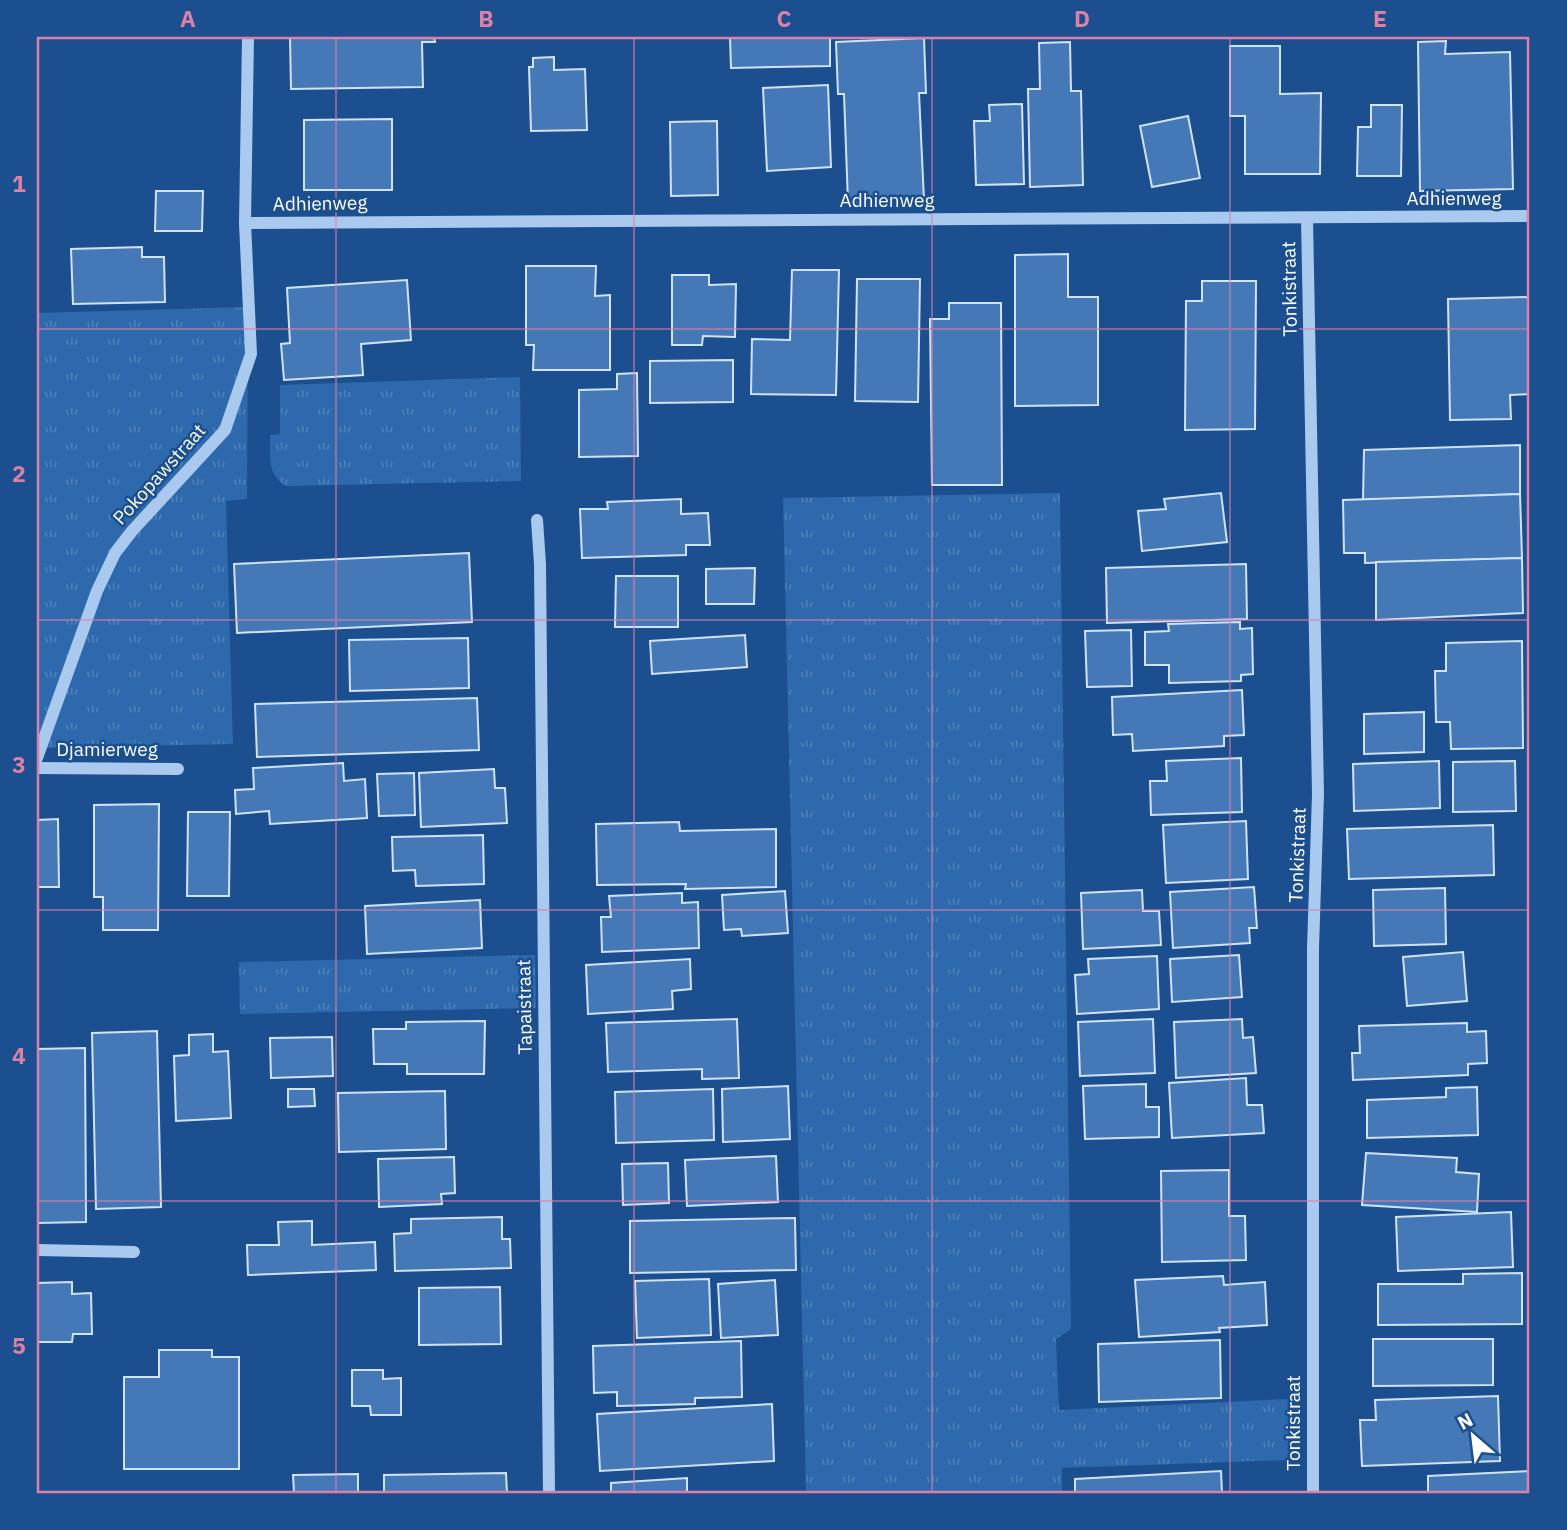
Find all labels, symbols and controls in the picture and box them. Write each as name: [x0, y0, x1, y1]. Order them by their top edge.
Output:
text: A: [180, 3, 196, 33]
text: B: [478, 3, 494, 33]
text: C: [777, 3, 792, 33]
text: D: [1074, 3, 1090, 33]
text: E: [1373, 3, 1387, 33]
text: 1: [12, 168, 26, 198]
street label: Adhienweg: [1407, 186, 1501, 210]
street label: Adhienweg: [840, 188, 934, 212]
street label: Adhienweg: [272, 190, 368, 216]
street label: Tonkistraat: [1276, 241, 1302, 337]
street label: Pokopawstraat: [107, 419, 211, 529]
text: 2: [12, 458, 26, 488]
street label: Djamierweg: [56, 737, 158, 761]
text: 3: [12, 749, 26, 779]
street label: Tonkistraat: [1283, 807, 1311, 903]
street label: Tapaistraat: [511, 959, 537, 1055]
text: 4: [12, 1040, 26, 1070]
text: 5: [12, 1330, 26, 1360]
street label: Tonkistraat: [1281, 1375, 1305, 1471]
north arrow: [1438, 1400, 1508, 1470]
text: N: [1453, 1407, 1477, 1435]

